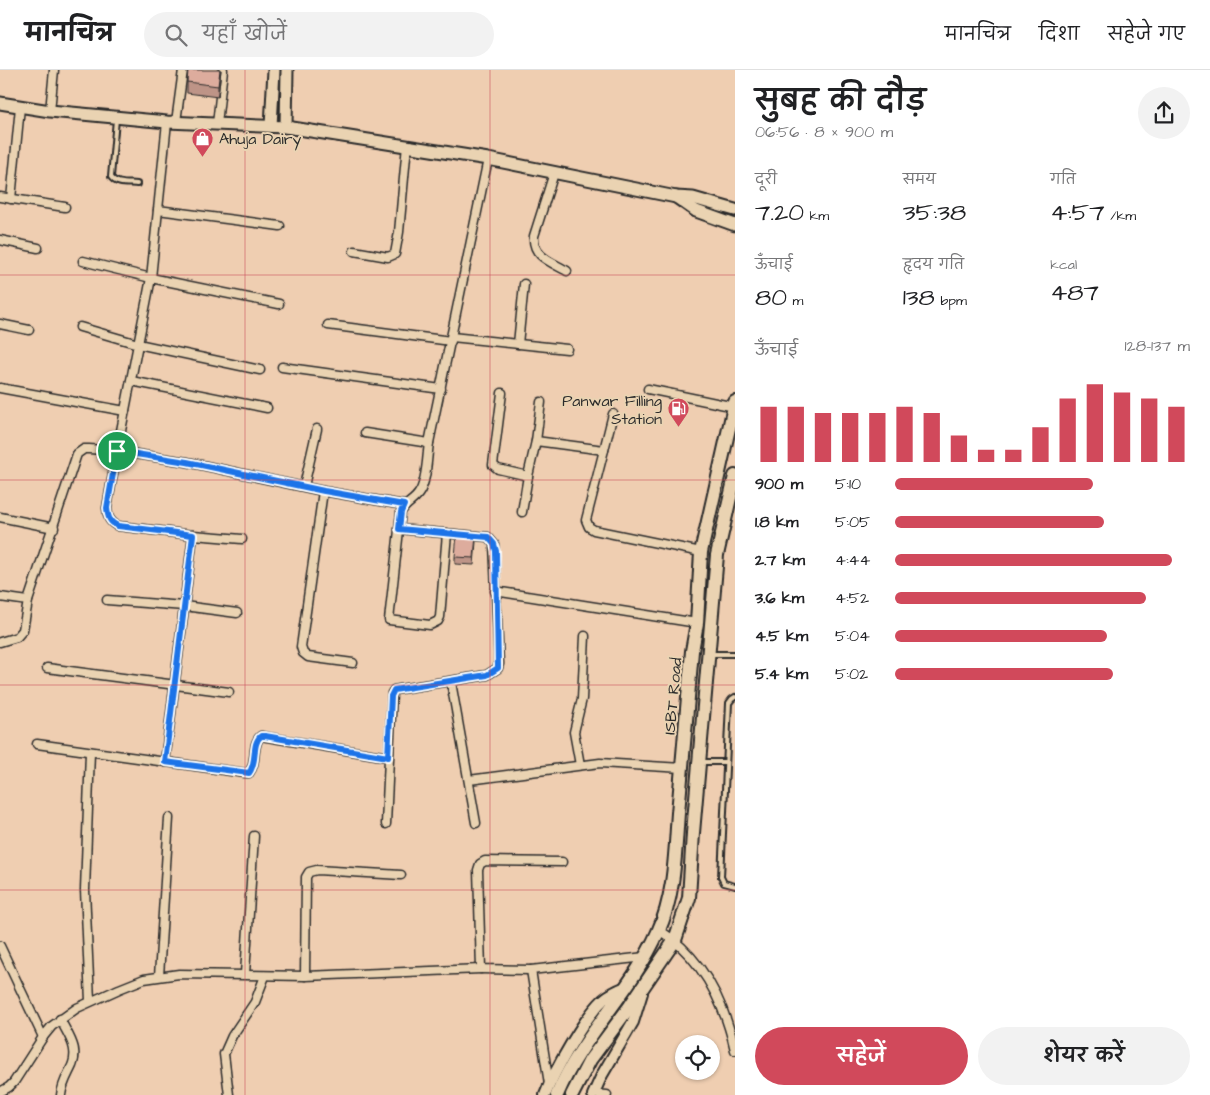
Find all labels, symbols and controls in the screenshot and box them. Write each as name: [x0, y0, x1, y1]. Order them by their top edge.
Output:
search box: [144, 12, 494, 57]
text: मानचित्र: [25, 17, 114, 51]
icon: search: [162, 21, 190, 49]
text: यहाँ खोजें: [202, 21, 287, 48]
text: मानचित्र: [945, 22, 1011, 47]
text: दिशा: [1039, 22, 1080, 47]
text: सहेजे गए: [1108, 22, 1185, 47]
text: सुबह की दौड़: [755, 82, 926, 121]
button: share: [1138, 87, 1190, 139]
text: 06:56 · 8 × 900 m: [755, 121, 893, 143]
shop icon: Ahuja Dairy: [191, 126, 215, 157]
place label: Ahuja Dairy: [219, 128, 301, 151]
text: दूरी: [755, 170, 777, 190]
text: समय: [903, 170, 936, 190]
text: गति: [1050, 170, 1076, 190]
text: 7.20: [755, 195, 804, 230]
text: 35:38: [903, 195, 966, 230]
text: 4:57: [1050, 195, 1105, 230]
text: km: [804, 206, 829, 226]
text: /km: [1105, 206, 1136, 226]
text: ऊँचाई: [755, 255, 793, 275]
text: हृदय गति: [903, 255, 964, 275]
text: kcal: [1050, 255, 1077, 275]
text: 487: [1050, 275, 1099, 310]
text: 80: [755, 280, 787, 315]
text: 138: [903, 280, 935, 315]
text: m: [787, 291, 804, 311]
text: bpm: [935, 291, 967, 311]
text: 128–137 m: [1125, 335, 1190, 357]
text: ऊँचाई: [755, 339, 798, 361]
place label: Panwar Filling Station: [562, 390, 662, 430]
fuel station icon: Panwar Filling Station: [666, 397, 690, 428]
pin: [96, 430, 138, 472]
icon: arrive: [103, 437, 131, 465]
text: 900 m: [755, 473, 803, 495]
text: 5:10: [835, 473, 861, 495]
text: 1.8 km: [755, 511, 798, 533]
text: 5:05: [835, 511, 870, 533]
text: 2.7 km: [755, 549, 805, 571]
text: 4:44: [835, 549, 870, 571]
text: 3.6 km: [755, 587, 804, 609]
text: 4:52: [835, 587, 869, 609]
text: 4.5 km: [755, 625, 808, 647]
text: 5:04: [835, 625, 870, 647]
street label: ISBT Road: [659, 657, 687, 736]
text: 5.4 km: [755, 663, 808, 685]
text: 5:02: [835, 663, 868, 685]
button: सहेजें: [755, 1027, 968, 1085]
button: शेयर करें: [978, 1027, 1190, 1085]
map controls: [675, 1035, 720, 1080]
button: locate: [675, 1035, 720, 1080]

